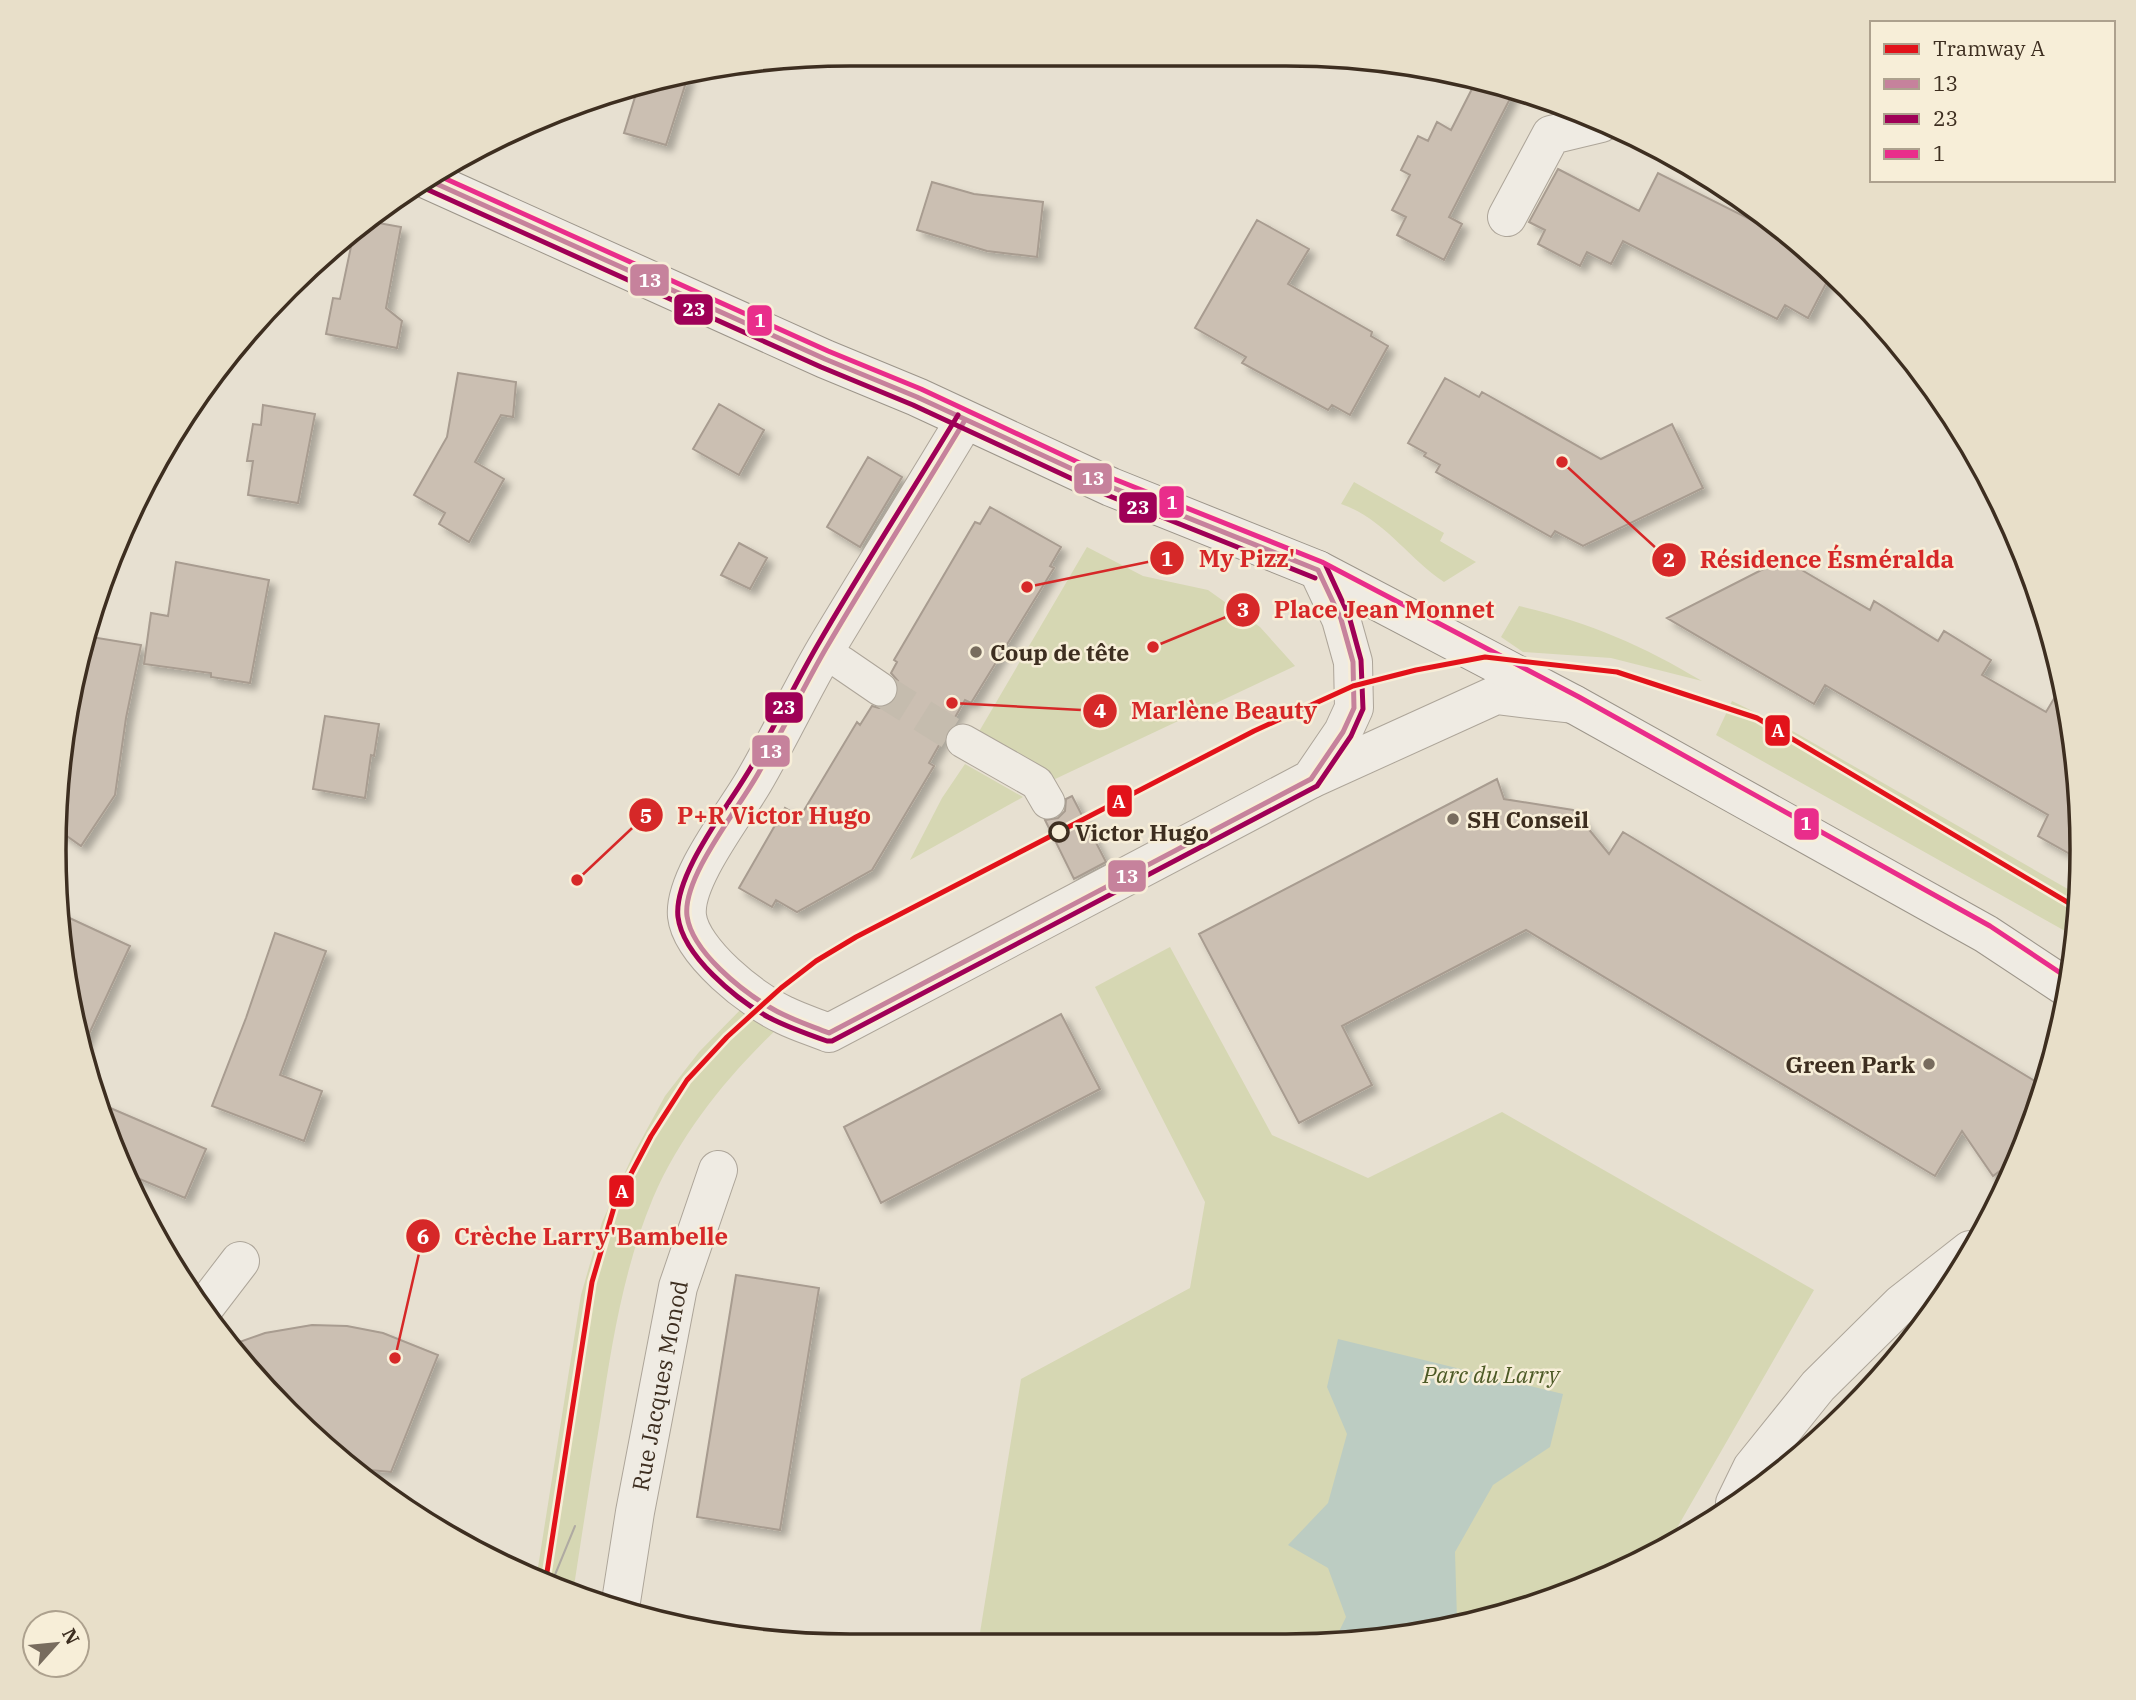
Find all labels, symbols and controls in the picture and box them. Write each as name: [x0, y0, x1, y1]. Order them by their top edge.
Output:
legend: [1870, 21, 2115, 182]
text: Tramway A: [1933, 34, 2045, 62]
text: 13: [1933, 69, 1958, 97]
text: 23: [1933, 104, 1958, 132]
text: 1: [1933, 139, 1946, 167]
line badge: 13: [629, 263, 670, 297]
text: 13: [639, 268, 661, 292]
line badge: 23: [673, 293, 714, 326]
text: 23: [683, 297, 705, 321]
line badge: 1: [746, 304, 773, 337]
text: 1: [754, 308, 766, 332]
line badge: 13: [1073, 462, 1113, 495]
text: 13: [1082, 466, 1104, 490]
line badge: 1: [1158, 485, 1185, 519]
text: 1: [1166, 490, 1178, 514]
line badge: 23: [1118, 491, 1158, 524]
text: 23: [1127, 495, 1149, 519]
callout: My Pizz': [1149, 536, 1309, 581]
callout: Résidence Ésméralda: [1651, 538, 1969, 583]
text: My Pizz': [1199, 542, 1295, 574]
text: Résidence Ésméralda: [1700, 543, 1955, 575]
text: 1: [1161, 544, 1173, 572]
text: 2: [1663, 545, 1675, 573]
callout: Place Jean Monnet: [1225, 587, 1509, 632]
text: Place Jean Monnet: [1274, 593, 1494, 625]
text: 3: [1237, 595, 1249, 623]
place label: Coup de tête: [990, 637, 1129, 667]
marker: Coup de tête: [968, 644, 984, 660]
callout: Marlène Beauty: [1082, 688, 1331, 733]
line badge: 23: [764, 691, 804, 724]
text: Marlène Beauty: [1131, 694, 1317, 726]
text: 23: [773, 695, 795, 719]
text: 4: [1094, 696, 1106, 724]
line badge: A: [1764, 714, 1791, 747]
text: A: [1771, 718, 1785, 742]
line badge: 13: [751, 734, 791, 768]
text: 13: [760, 739, 782, 763]
line badge: A: [1106, 784, 1133, 818]
text: A: [1112, 789, 1126, 813]
callout: P+R Victor Hugo: [628, 793, 885, 838]
text: P+R Victor Hugo: [677, 799, 871, 831]
text: 5: [640, 801, 652, 829]
place label: SH Conseil: [1467, 804, 1589, 834]
line badge: 1: [1793, 807, 1820, 841]
marker: SH Conseil: [1445, 811, 1461, 827]
text: 1: [1800, 811, 1812, 835]
place label: Victor Hugo: [1075, 817, 1209, 847]
marker: Victor Hugo: [1049, 822, 1069, 842]
line badge: 13: [1107, 859, 1147, 893]
text: 13: [1116, 864, 1138, 888]
place label: Green Park: [1785, 1049, 1916, 1079]
marker: Green Park: [1921, 1056, 1937, 1072]
line badge: A: [608, 1174, 635, 1208]
text: A: [615, 1179, 629, 1203]
callout: Crèche Larry'Bambelle: [405, 1214, 742, 1259]
text: Crèche Larry'Bambelle: [454, 1220, 728, 1252]
text: 6: [417, 1222, 429, 1250]
street label: Rue Jacques Monod: [624, 1278, 694, 1493]
park label: Parc du Larry: [1422, 1359, 1562, 1389]
north arrow: [21, 1609, 91, 1679]
text: N: [57, 1624, 85, 1648]

